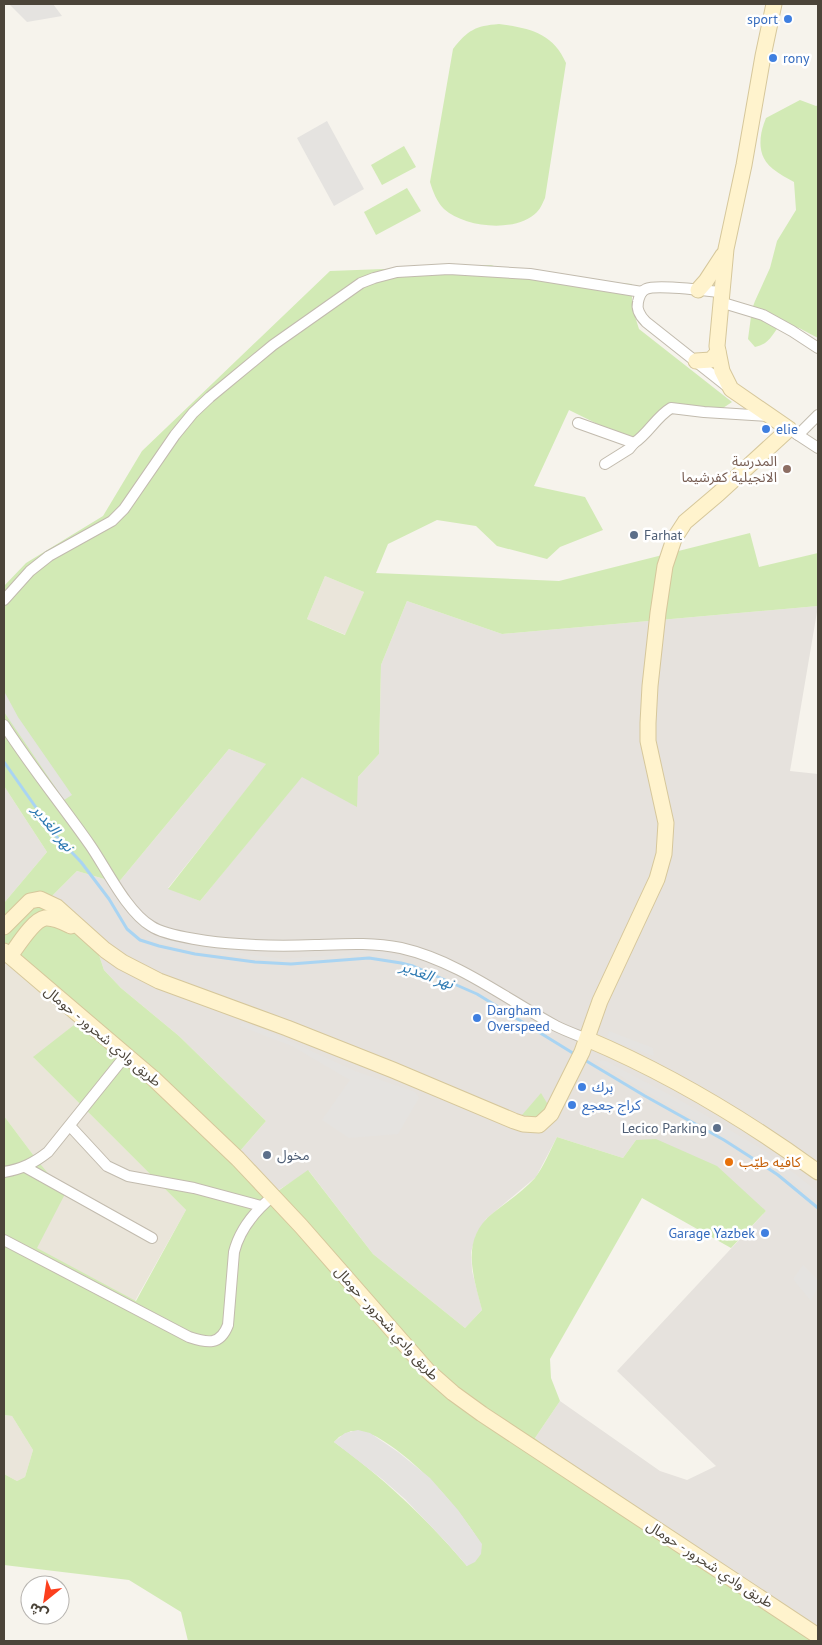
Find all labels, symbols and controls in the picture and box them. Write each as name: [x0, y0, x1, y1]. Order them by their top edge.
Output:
place label: sport: [747, 10, 778, 28]
marker: sport: [782, 13, 794, 25]
place label: rony: [783, 49, 810, 67]
marker: rony: [767, 52, 779, 64]
place label: elie: [776, 420, 798, 438]
marker: elie: [760, 423, 772, 435]
place label: المدرسة الانجيلية كفرشيما: [681, 452, 777, 486]
marker: المدرسة الانجيلية كفرشيما: [781, 463, 793, 475]
place label: Farhat: [644, 526, 683, 544]
marker: Farhat: [628, 529, 640, 541]
water label: نهر الغدير: [28, 799, 79, 856]
water label: نهر الغدير: [397, 956, 458, 994]
street label: طريق وادي شحرور - حومال: [39, 982, 165, 1092]
place label: Dargham Overspeed: [487, 1001, 550, 1035]
marker: Dargham Overspeed: [471, 1012, 483, 1024]
place label: برك: [592, 1078, 614, 1096]
marker: برك: [576, 1081, 588, 1093]
place label: كراج جعجع: [582, 1096, 641, 1116]
marker: كراج جعجع: [566, 1099, 578, 1111]
place label: Lecico Parking: [622, 1119, 707, 1137]
marker: Lecico Parking: [711, 1122, 723, 1134]
place label: مخول: [277, 1146, 310, 1164]
marker: مخول: [261, 1149, 273, 1161]
place label: كافيه طيّب: [739, 1153, 801, 1171]
marker: كافيه طيّب: [723, 1156, 735, 1168]
place label: Garage Yazbek: [668, 1224, 755, 1242]
marker: Garage Yazbek: [759, 1227, 771, 1239]
street label: طريق وادي شحرور - حومال: [329, 1262, 443, 1385]
street label: طريق وادي شحرور - حومال: [642, 1516, 777, 1614]
north arrow: [20, 1575, 70, 1625]
text: ش: [26, 1599, 51, 1624]

